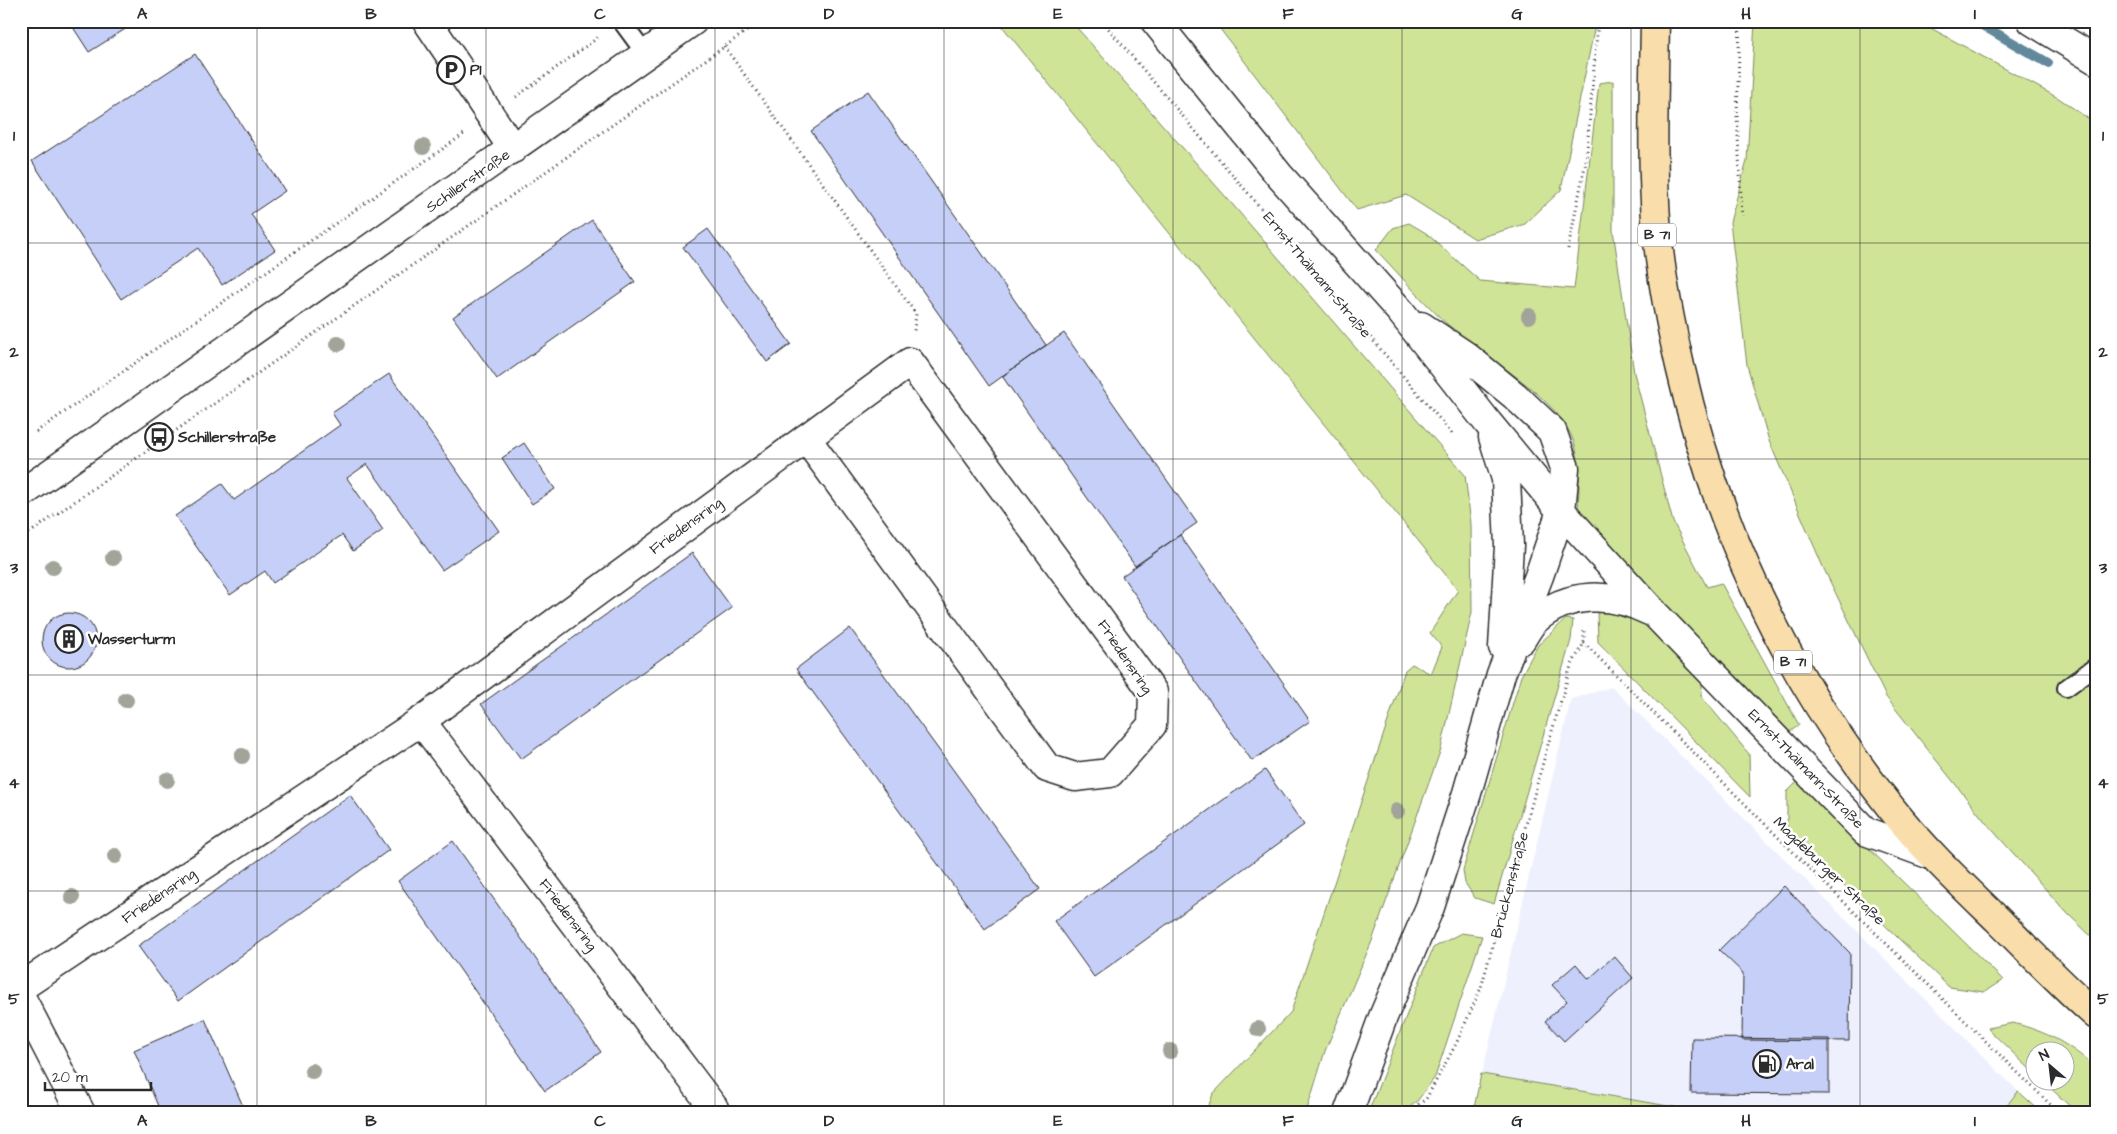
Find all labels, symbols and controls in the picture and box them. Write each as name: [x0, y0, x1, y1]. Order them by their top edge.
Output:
text: A: [137, 3, 148, 25]
text: B: [365, 3, 377, 25]
text: C: [594, 3, 606, 25]
text: D: [824, 3, 835, 25]
text: E: [1053, 3, 1063, 25]
text: F: [1282, 3, 1294, 25]
text: G: [1511, 3, 1523, 25]
text: H: [1741, 3, 1751, 25]
text: I: [1974, 3, 1976, 25]
parking icon: P1: [436, 55, 466, 85]
place label: P1: [470, 60, 482, 81]
text: 1: [13, 125, 16, 147]
text: 1: [2102, 125, 2105, 147]
street label: Schillerstraße: [422, 144, 514, 218]
street label: Ernst-Thälmann-Straße: [1258, 207, 1376, 343]
road number: B 71: [1638, 224, 1676, 246]
text: 2: [8, 341, 19, 363]
text: 2: [2097, 341, 2108, 363]
bus stop icon: Schillerstraße: [144, 422, 174, 452]
place label: Schillerstraße: [177, 427, 276, 448]
street label: Friedensring: [645, 492, 728, 560]
text: 3: [9, 557, 19, 579]
text: 3: [2098, 557, 2108, 579]
street label: Friedensring: [1092, 616, 1158, 699]
building icon: Wasserturm: [54, 624, 84, 654]
place label: Wasserturm: [87, 629, 175, 650]
road number: B 71: [1774, 650, 1812, 674]
street label: Ernst-Thälmann-Straße: [1743, 705, 1869, 833]
text: 4: [9, 772, 20, 794]
text: 4: [2098, 772, 2109, 794]
street label: Magdeburger Straße: [1768, 812, 1890, 931]
street label: Brückenstraße: [1486, 830, 1534, 940]
street label: Friedensring: [118, 863, 201, 929]
street label: Friedensring: [533, 874, 602, 956]
text: 5: [8, 988, 20, 1010]
text: 5: [2097, 988, 2109, 1010]
north arrow: [2024, 1042, 2074, 1092]
text: N: [2036, 1044, 2053, 1066]
fuel station icon: Aral: [1752, 1049, 1782, 1079]
place label: Aral: [1786, 1054, 1815, 1075]
scale bar: [45, 1059, 151, 1091]
text: 20 m: [52, 1067, 88, 1088]
text: A: [137, 1110, 148, 1132]
text: B: [365, 1110, 377, 1132]
text: C: [594, 1110, 606, 1132]
text: D: [824, 1110, 835, 1132]
text: E: [1053, 1110, 1063, 1132]
text: F: [1282, 1110, 1294, 1132]
text: G: [1511, 1110, 1523, 1132]
text: H: [1741, 1110, 1751, 1132]
text: I: [1974, 1110, 1976, 1132]

